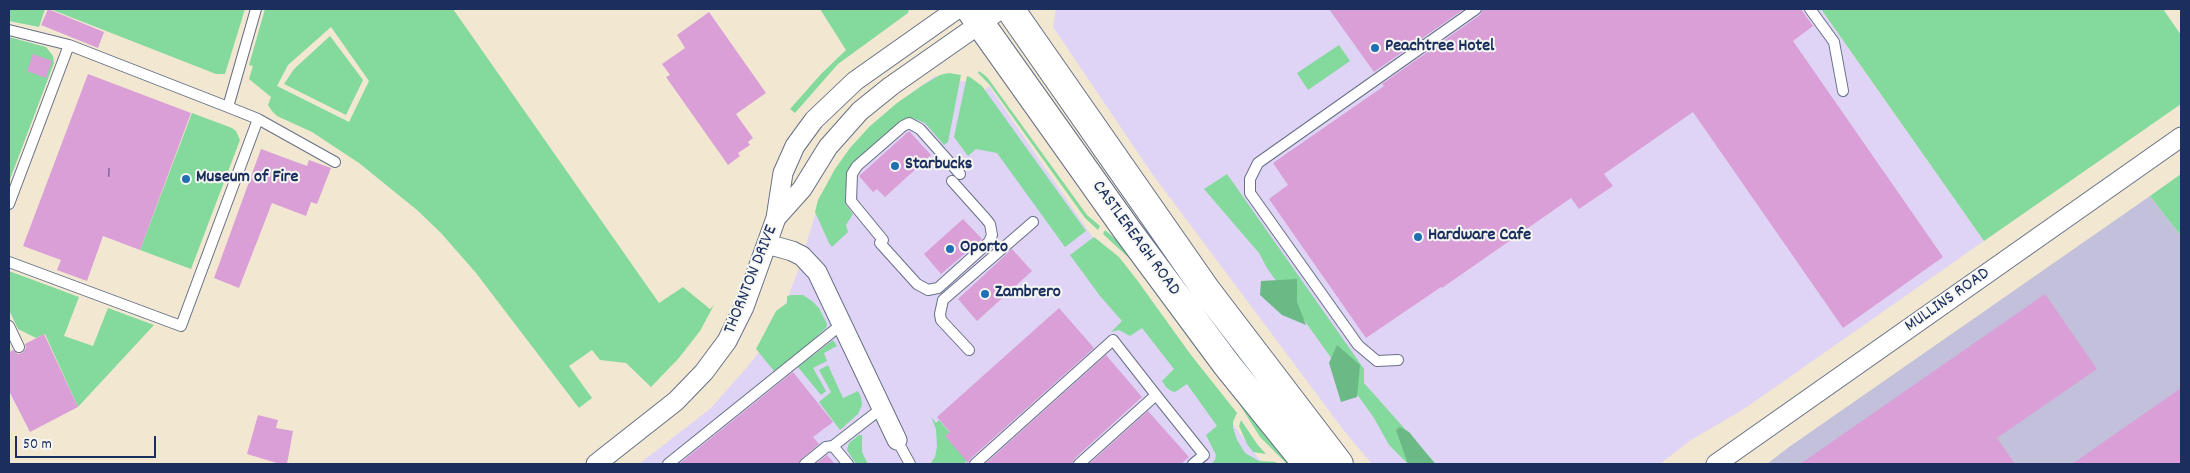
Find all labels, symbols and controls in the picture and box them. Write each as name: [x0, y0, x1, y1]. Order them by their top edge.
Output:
place label: Peachtree Hotel: [1385, 37, 1494, 59]
marker: Peachtree Hotel: [1369, 42, 1381, 54]
place label: Starbucks: [905, 155, 972, 177]
marker: Starbucks: [889, 160, 901, 172]
house number: 1: [107, 166, 111, 184]
place label: Museum of Fire: [196, 168, 298, 190]
marker: Museum of Fire: [180, 173, 192, 185]
street label: CASTLEREAGH ROAD: [1086, 177, 1184, 301]
street label: THORNTON DRIVE: [720, 222, 784, 338]
place label: Hardware Cafe: [1428, 226, 1531, 248]
marker: Hardware Cafe: [1412, 231, 1424, 243]
place label: Oporto: [960, 238, 1008, 260]
marker: Oporto: [944, 243, 956, 255]
street label: MULLINS ROAD: [1901, 264, 1995, 338]
place label: Zambrero: [995, 283, 1061, 305]
marker: Zambrero: [979, 288, 991, 300]
scale bar: [18, 426, 159, 458]
text: 50 m: [23, 434, 52, 456]

